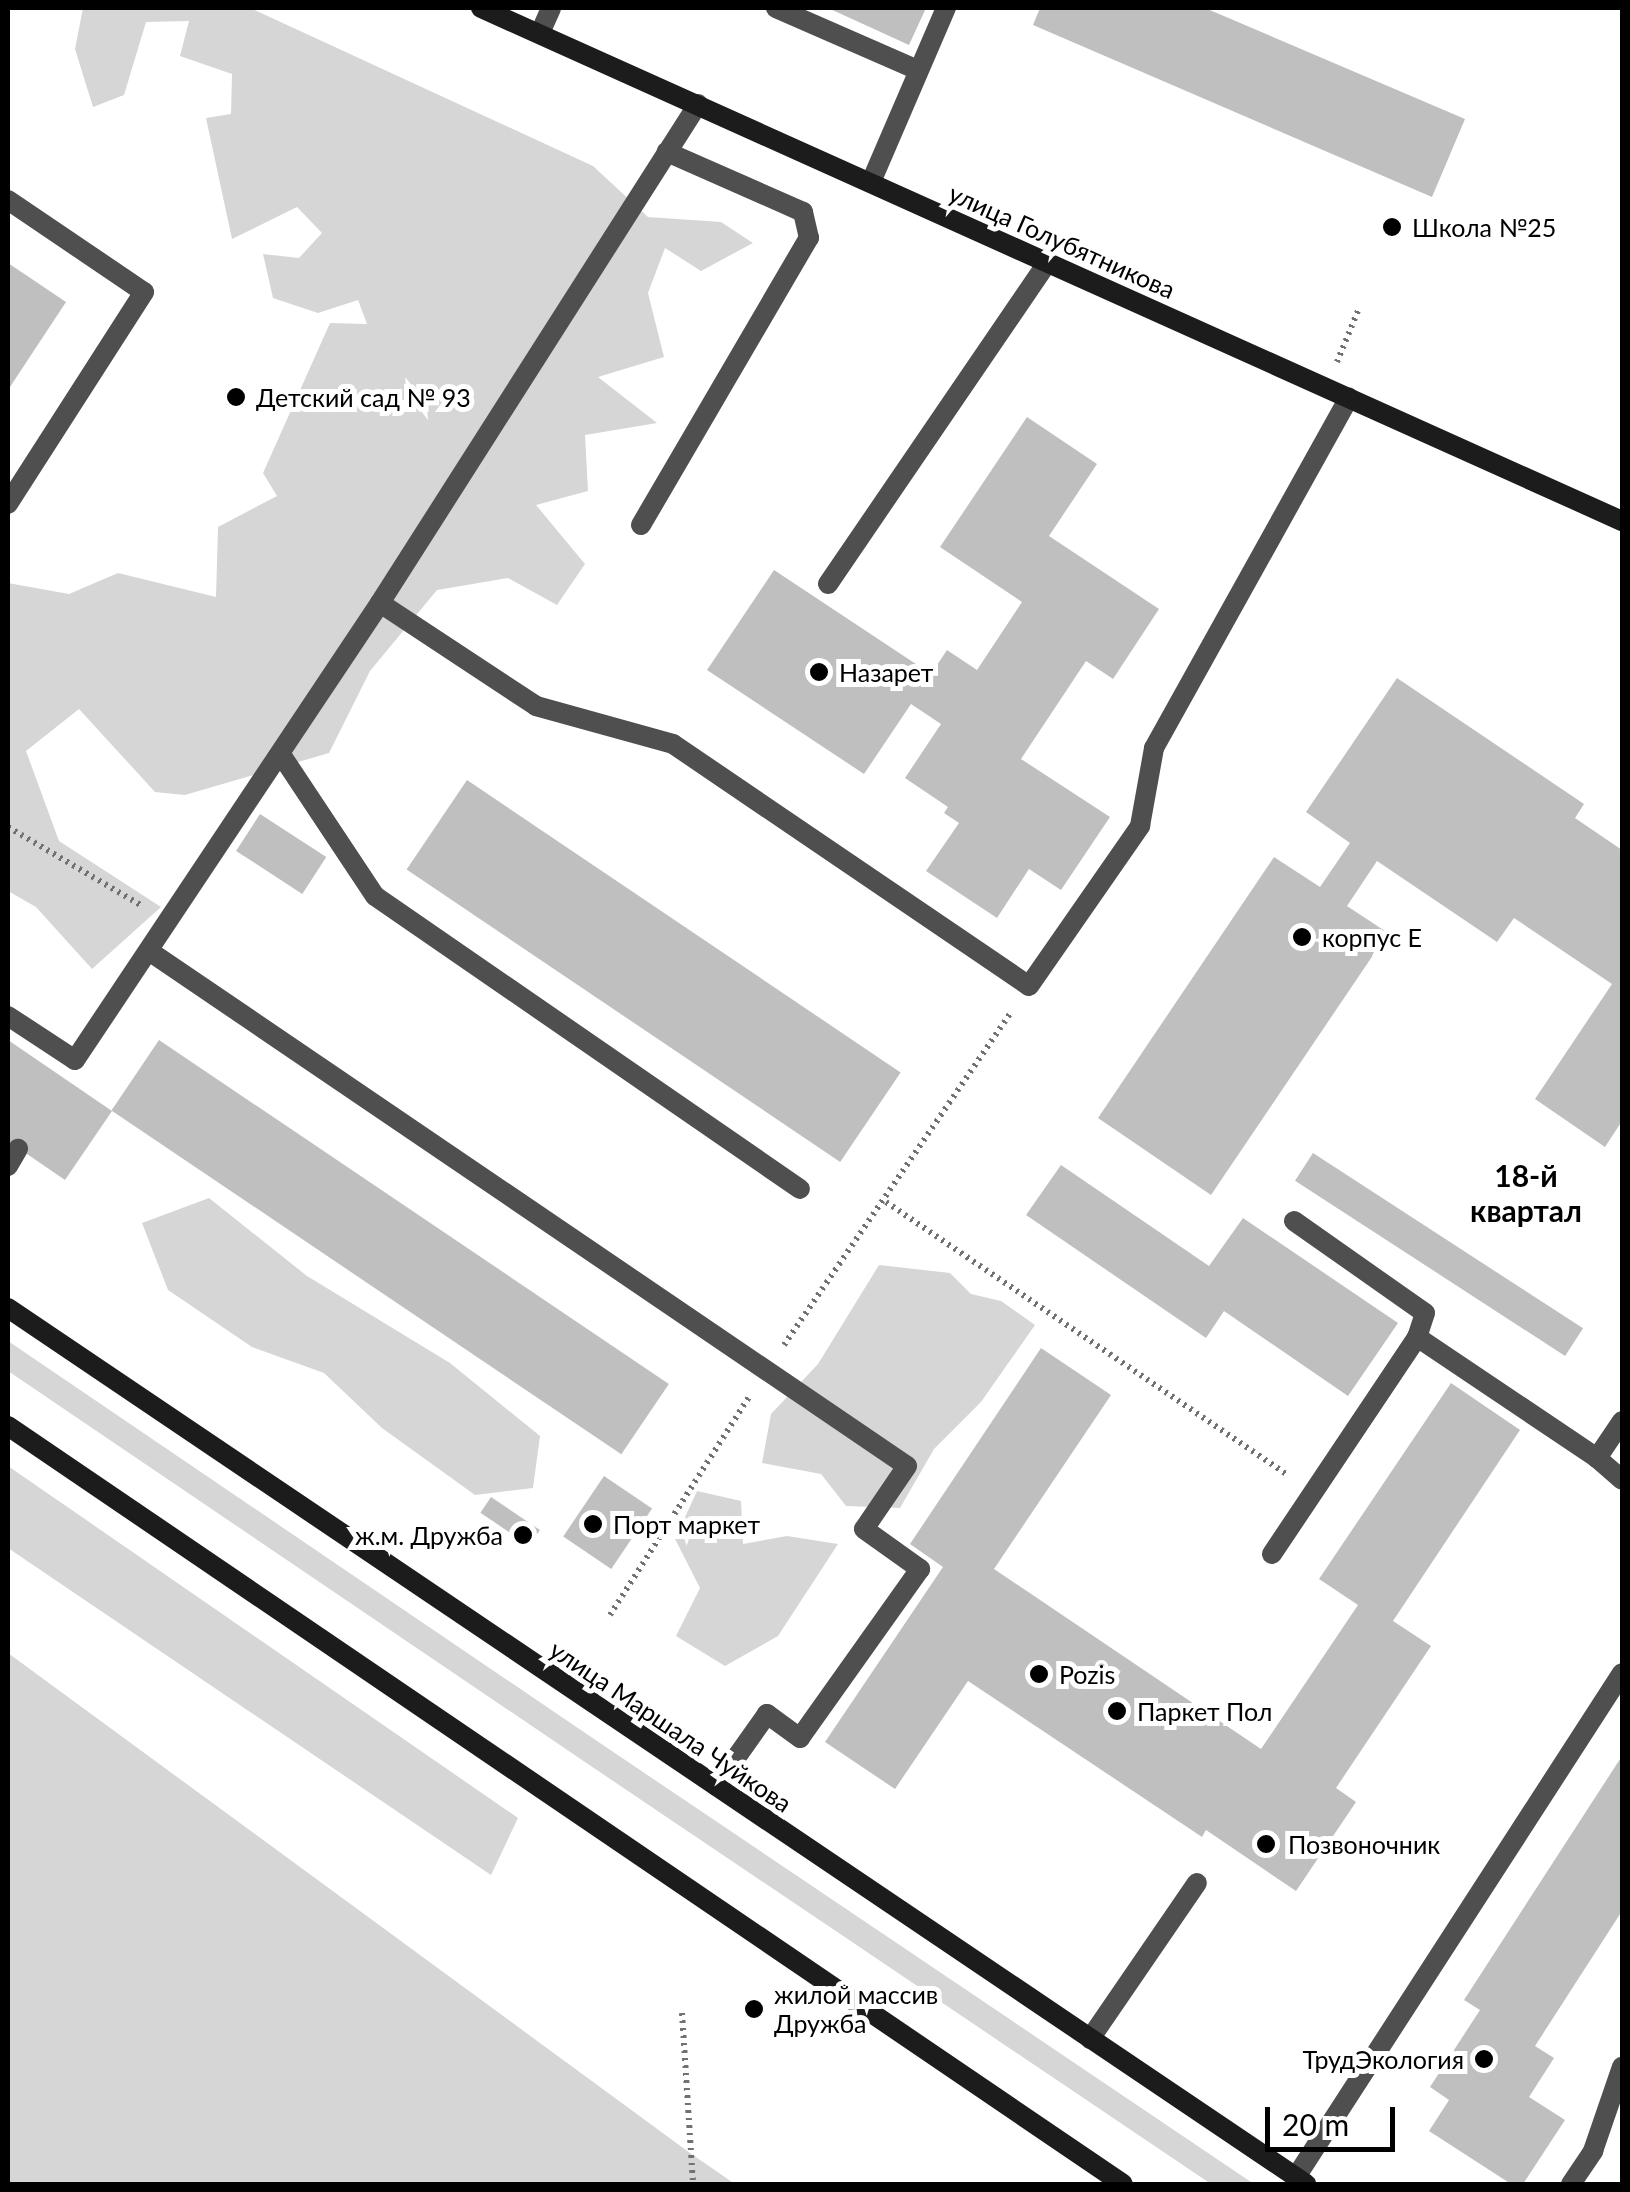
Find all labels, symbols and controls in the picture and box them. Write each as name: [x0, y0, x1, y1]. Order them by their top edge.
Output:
street label: улица Голубятникова: [944, 178, 1180, 304]
place label: Школа №25: [1412, 212, 1556, 242]
marker: Школа №25: [1381, 216, 1403, 238]
place label: Детский сад № 93: [256, 382, 471, 412]
marker: Детский сад № 93: [225, 386, 247, 408]
place label: Назарет: [839, 657, 933, 687]
marker: Назарет: [808, 661, 830, 683]
place label: корпус Е: [1322, 922, 1422, 952]
marker: корпус Е: [1291, 926, 1313, 948]
district label: 18-й квартал: [1470, 1157, 1582, 1228]
place label: Порт маркет: [613, 1509, 760, 1539]
marker: Порт маркет: [582, 1513, 604, 1535]
place label: ж.м. Дружба: [355, 1520, 503, 1550]
marker: ж.м. Дружба: [512, 1524, 534, 1546]
street label: улица Маршала Чуйкова: [544, 1634, 798, 1818]
place label: Pozis: [1059, 1659, 1115, 1689]
marker: Pozis: [1028, 1663, 1050, 1685]
place label: Паркет Пол: [1137, 1696, 1272, 1726]
marker: Паркет Пол: [1106, 1700, 1128, 1722]
place label: Позвоночник: [1288, 1829, 1440, 1859]
marker: Позвоночник: [1253, 1831, 1279, 1857]
place label: жилой массив Дружба: [774, 1980, 938, 2039]
marker: жилой массив Дружба: [743, 1998, 765, 2020]
place label: ТрудЭкология: [1302, 2044, 1464, 2074]
marker: ТрудЭкология: [1473, 2048, 1495, 2070]
scale bar: [1270, 2087, 1400, 2149]
text: 20 m: [1282, 2106, 1349, 2142]

